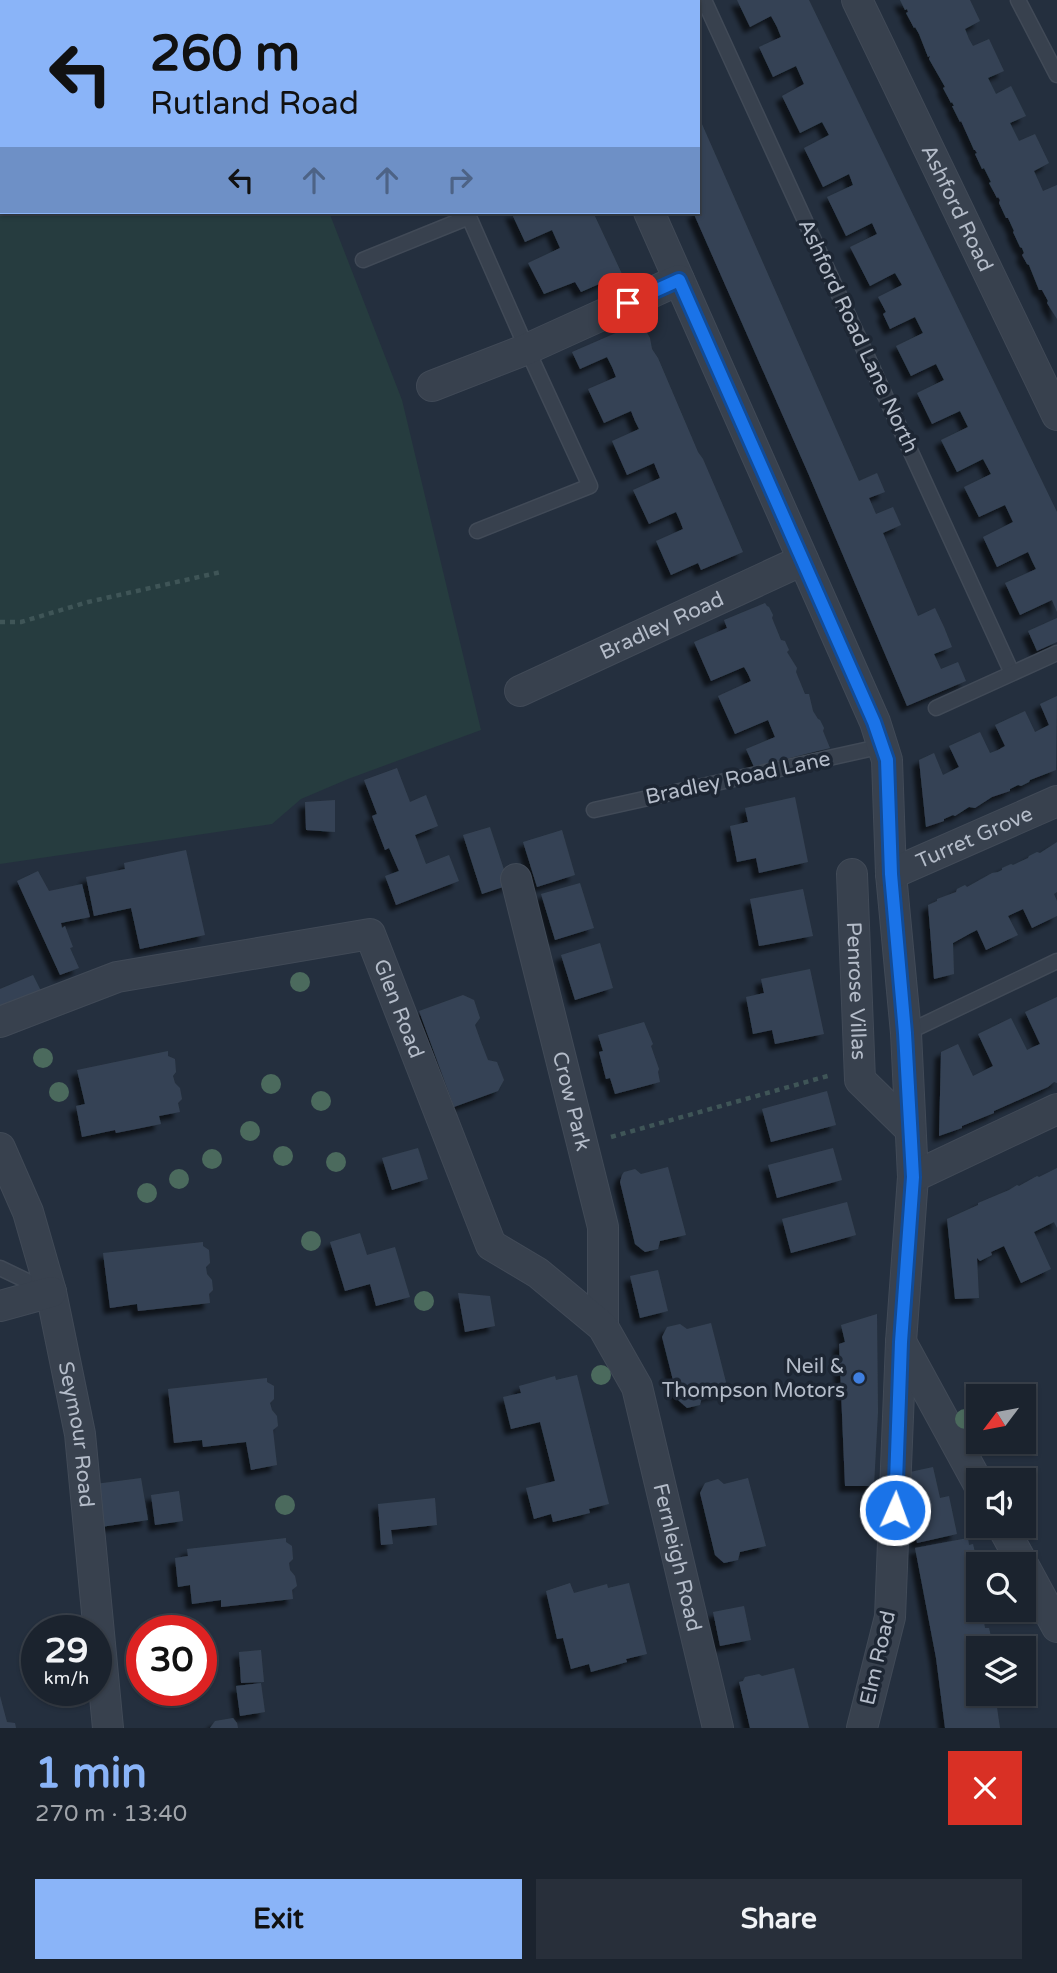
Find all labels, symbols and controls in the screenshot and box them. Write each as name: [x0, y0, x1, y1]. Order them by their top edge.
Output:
text: 260 m: [150, 25, 300, 84]
icon: left: [35, 28, 126, 119]
text: Rutland Road: [150, 85, 359, 123]
street label: Ashford Road: [916, 141, 998, 276]
icon: left: [222, 161, 260, 199]
icon: ahead: [295, 161, 333, 199]
icon: ahead: [368, 161, 406, 199]
icon: right: [441, 161, 479, 199]
street label: Ashford Road Lane North: [793, 215, 923, 457]
pin: [598, 273, 658, 333]
icon: arrive: [609, 284, 647, 322]
street label: Bradley Road: [595, 586, 728, 665]
street label: Bradley Road Lane: [643, 746, 833, 810]
street label: Turret Grove: [912, 801, 1036, 874]
street label: Penrose Villas: [841, 921, 872, 1061]
street label: Glen Road: [368, 956, 430, 1062]
street label: Crow Park: [547, 1049, 596, 1154]
place label: Neil & Thompson Motors: [662, 1354, 845, 1403]
street label: Seymour Road: [53, 1359, 99, 1508]
marker: Neil & Thompson Motors: [851, 1370, 867, 1386]
north arrow: [966, 1384, 1036, 1454]
map controls: [966, 1384, 1036, 1706]
button: sound: [966, 1468, 1036, 1538]
position arrow: [858, 1473, 932, 1547]
street label: Fernleigh Road: [648, 1481, 707, 1634]
button: search: [966, 1552, 1036, 1622]
street label: Elm Road: [855, 1608, 901, 1708]
speed limit sign: 30: [126, 1615, 217, 1706]
text: 29: [45, 1630, 88, 1672]
button: layers: [966, 1636, 1036, 1706]
text: km/h: [44, 1667, 89, 1689]
text: 1 min: [35, 1748, 147, 1799]
button: close: [948, 1751, 1022, 1825]
text: 270 m · 13:40: [35, 1800, 187, 1828]
button: Exit: [35, 1879, 522, 1959]
button: Share: [536, 1879, 1022, 1959]

